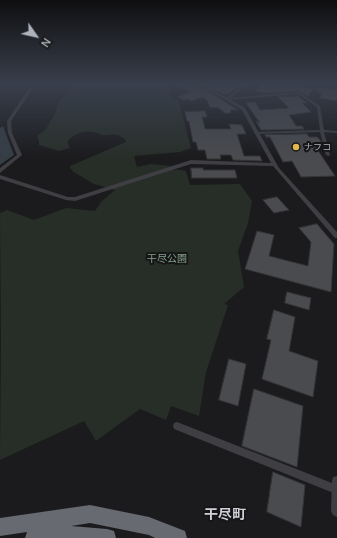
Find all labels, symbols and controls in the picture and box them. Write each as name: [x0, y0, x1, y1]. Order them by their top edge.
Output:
north arrow: [16, 16, 56, 56]
text: N: [38, 36, 55, 50]
marker: ナフコ: [291, 142, 301, 152]
place label: ナフコ: [304, 142, 331, 152]
park label: 干尽公園: [147, 253, 187, 265]
district label: 干尽町: [204, 507, 246, 523]

